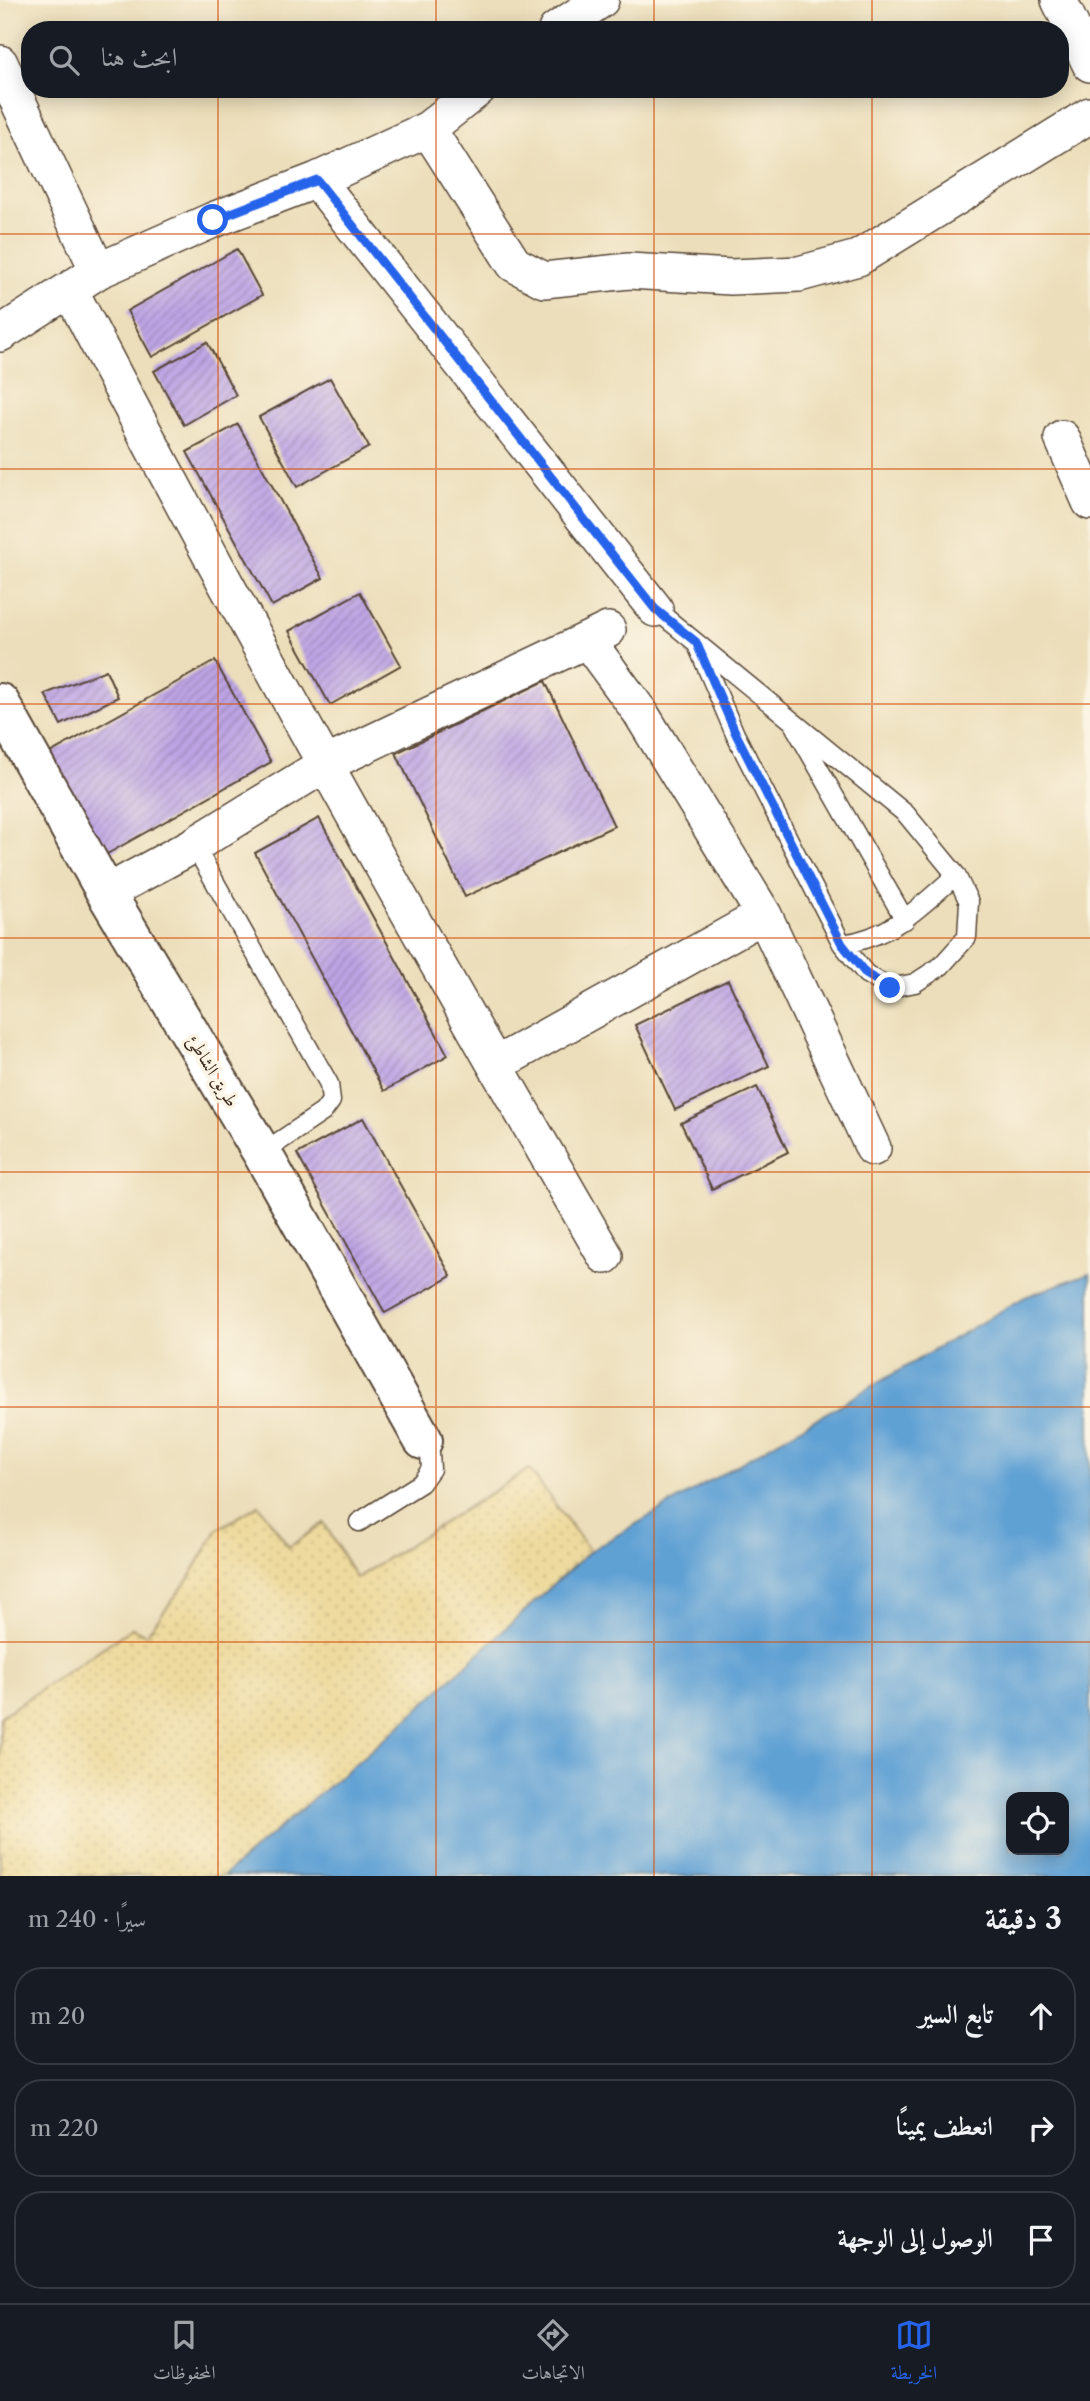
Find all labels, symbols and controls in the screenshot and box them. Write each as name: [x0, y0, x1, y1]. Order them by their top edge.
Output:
search box: [21, 21, 1069, 98]
icon: search: [45, 41, 83, 79]
text: ابحث هنا: [101, 41, 177, 73]
route start: [197, 204, 228, 235]
route end: [874, 972, 905, 1003]
street label: طريق الشاطئ: [182, 1031, 243, 1111]
map controls: [1006, 1792, 1069, 1855]
button: locate: [1006, 1792, 1069, 1855]
text: 3 دقيقة: [985, 1900, 1062, 1937]
text: سيرًا · 240 m: [28, 1905, 146, 1933]
icon: ahead: [1022, 1997, 1060, 2035]
text: تابع السير: [919, 1998, 993, 2030]
text: 20 m: [30, 2002, 85, 2030]
icon: right: [1022, 2109, 1060, 2147]
text: انعطف يمينًا: [896, 2110, 993, 2142]
text: 220 m: [30, 2114, 99, 2142]
icon: arrive: [1022, 2221, 1060, 2259]
text: الوصول إلى الوجهة: [838, 2222, 993, 2254]
tab: المحفوظات: [153, 2316, 216, 2391]
tab: الاتجاهات: [522, 2316, 585, 2391]
tab: الخريطة: [891, 2316, 937, 2391]

